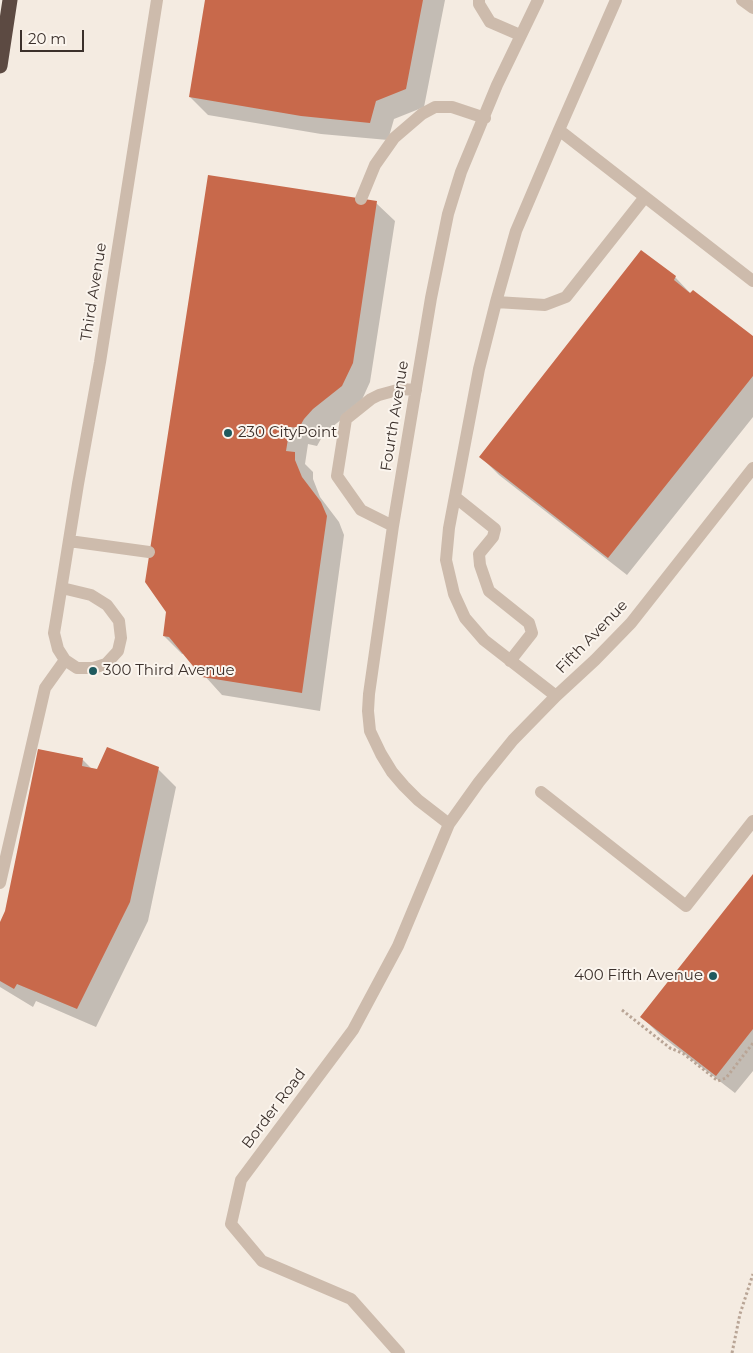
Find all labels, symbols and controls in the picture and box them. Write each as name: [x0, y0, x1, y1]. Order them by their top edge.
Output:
scale bar: [22, 20, 86, 52]
text: 20 m: [28, 29, 66, 48]
street label: Third Avenue: [77, 242, 111, 342]
street label: Fourth Avenue: [377, 359, 413, 473]
place label: 230 CityPoint: [238, 424, 337, 442]
marker: 230 CityPoint: [222, 427, 234, 439]
street label: Fifth Avenue: [552, 596, 632, 678]
place label: 300 Third Avenue: [103, 662, 235, 680]
marker: 300 Third Avenue: [87, 665, 99, 677]
place label: 400 Fifth Avenue: [574, 967, 703, 985]
marker: 400 Fifth Avenue: [707, 970, 719, 982]
street label: Border Road: [238, 1066, 310, 1152]

